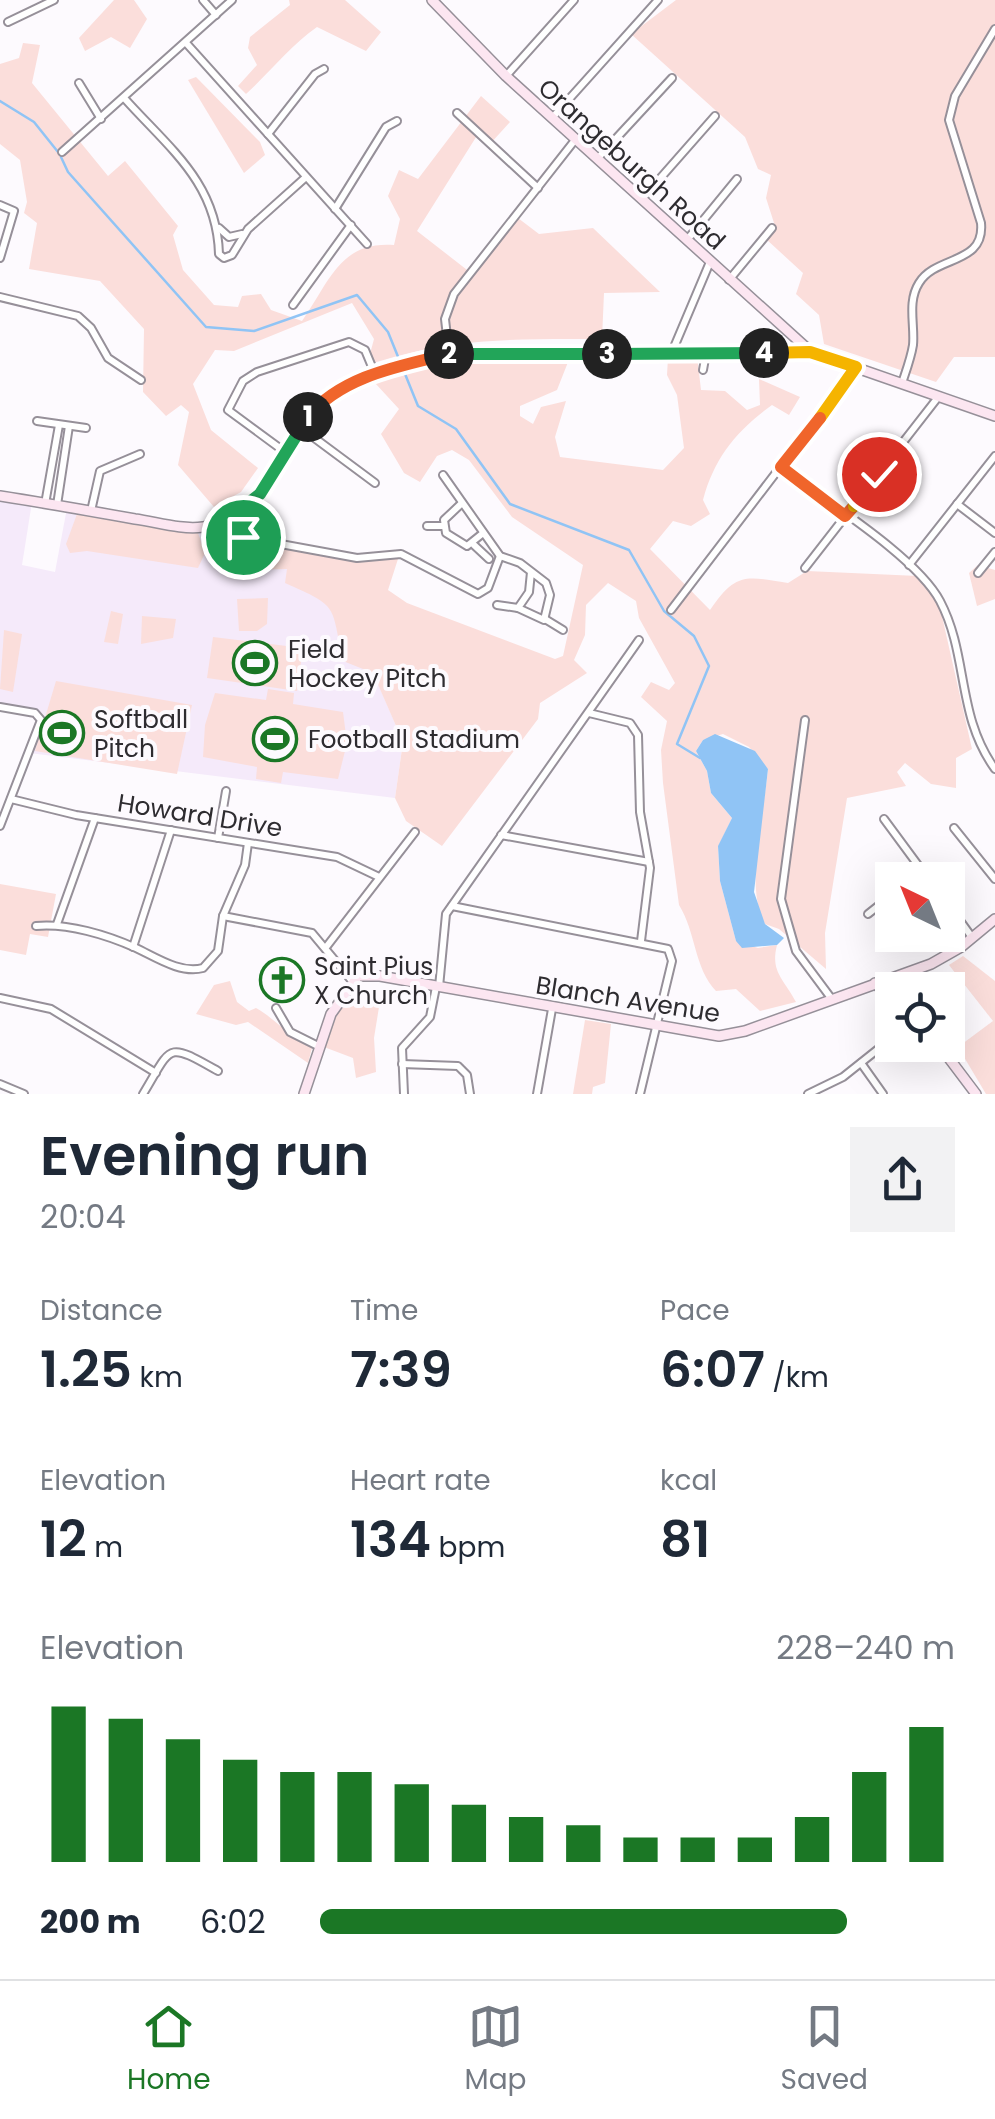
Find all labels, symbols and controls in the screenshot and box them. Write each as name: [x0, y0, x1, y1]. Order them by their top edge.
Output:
street label: Orangeburgh Road: [530, 71, 733, 258]
pin: 4: [739, 328, 789, 378]
pin: 2: [424, 329, 474, 379]
pin: 3: [582, 329, 632, 379]
text: 4: [755, 333, 773, 372]
text: 2: [441, 334, 457, 373]
text: 3: [599, 334, 615, 373]
pin: 1: [283, 392, 333, 442]
text: 1: [303, 397, 313, 436]
pin: [837, 432, 922, 517]
icon: check: [852, 447, 907, 502]
pin: [201, 495, 286, 580]
icon: arrive: [216, 510, 271, 565]
place label: Field Hockey Pitch: [288, 632, 447, 696]
sports icon: Field Hockey Pitch: [232, 640, 278, 686]
place label: Softball Pitch: [94, 702, 188, 766]
sports icon: Softball Pitch: [39, 710, 85, 756]
sports icon: Football Stadium: [252, 716, 298, 762]
place label: Football Stadium: [308, 722, 520, 757]
street label: Howard Drive: [115, 785, 285, 846]
north arrow: [875, 862, 965, 952]
map controls: [875, 862, 965, 1062]
place label: Saint Pius X Church: [314, 949, 433, 1013]
church icon: Saint Pius X Church: [259, 957, 305, 1003]
street label: Blanch Avenue: [533, 968, 723, 1031]
button: locate: [875, 972, 965, 1062]
text: Evening run: [40, 1117, 369, 1194]
button: share: [850, 1127, 955, 1232]
text: 20:04: [40, 1194, 126, 1239]
text: Distance: [40, 1291, 163, 1330]
text: Time: [350, 1291, 418, 1330]
text: Pace: [660, 1291, 730, 1330]
text: 1.25: [40, 1334, 132, 1405]
text: 7:39: [350, 1334, 452, 1405]
text: 6:07: [660, 1334, 765, 1405]
text: km: [132, 1358, 183, 1397]
text: /km: [765, 1358, 829, 1397]
text: Elevation: [40, 1461, 166, 1500]
text: Heart rate: [350, 1461, 491, 1500]
text: kcal: [660, 1461, 717, 1500]
text: 12: [40, 1504, 87, 1575]
text: 134: [350, 1504, 431, 1575]
text: 81: [660, 1504, 710, 1575]
text: m: [87, 1528, 123, 1567]
text: bpm: [431, 1528, 505, 1567]
text: Elevation: [40, 1625, 184, 1670]
text: 228–240 m: [776, 1625, 955, 1670]
text: 200 m: [40, 1899, 141, 1944]
text: 6:02: [200, 1899, 266, 1944]
tab: Home: [127, 1999, 211, 2101]
tab: Map: [465, 1999, 527, 2101]
tab: Saved: [781, 1999, 868, 2101]

